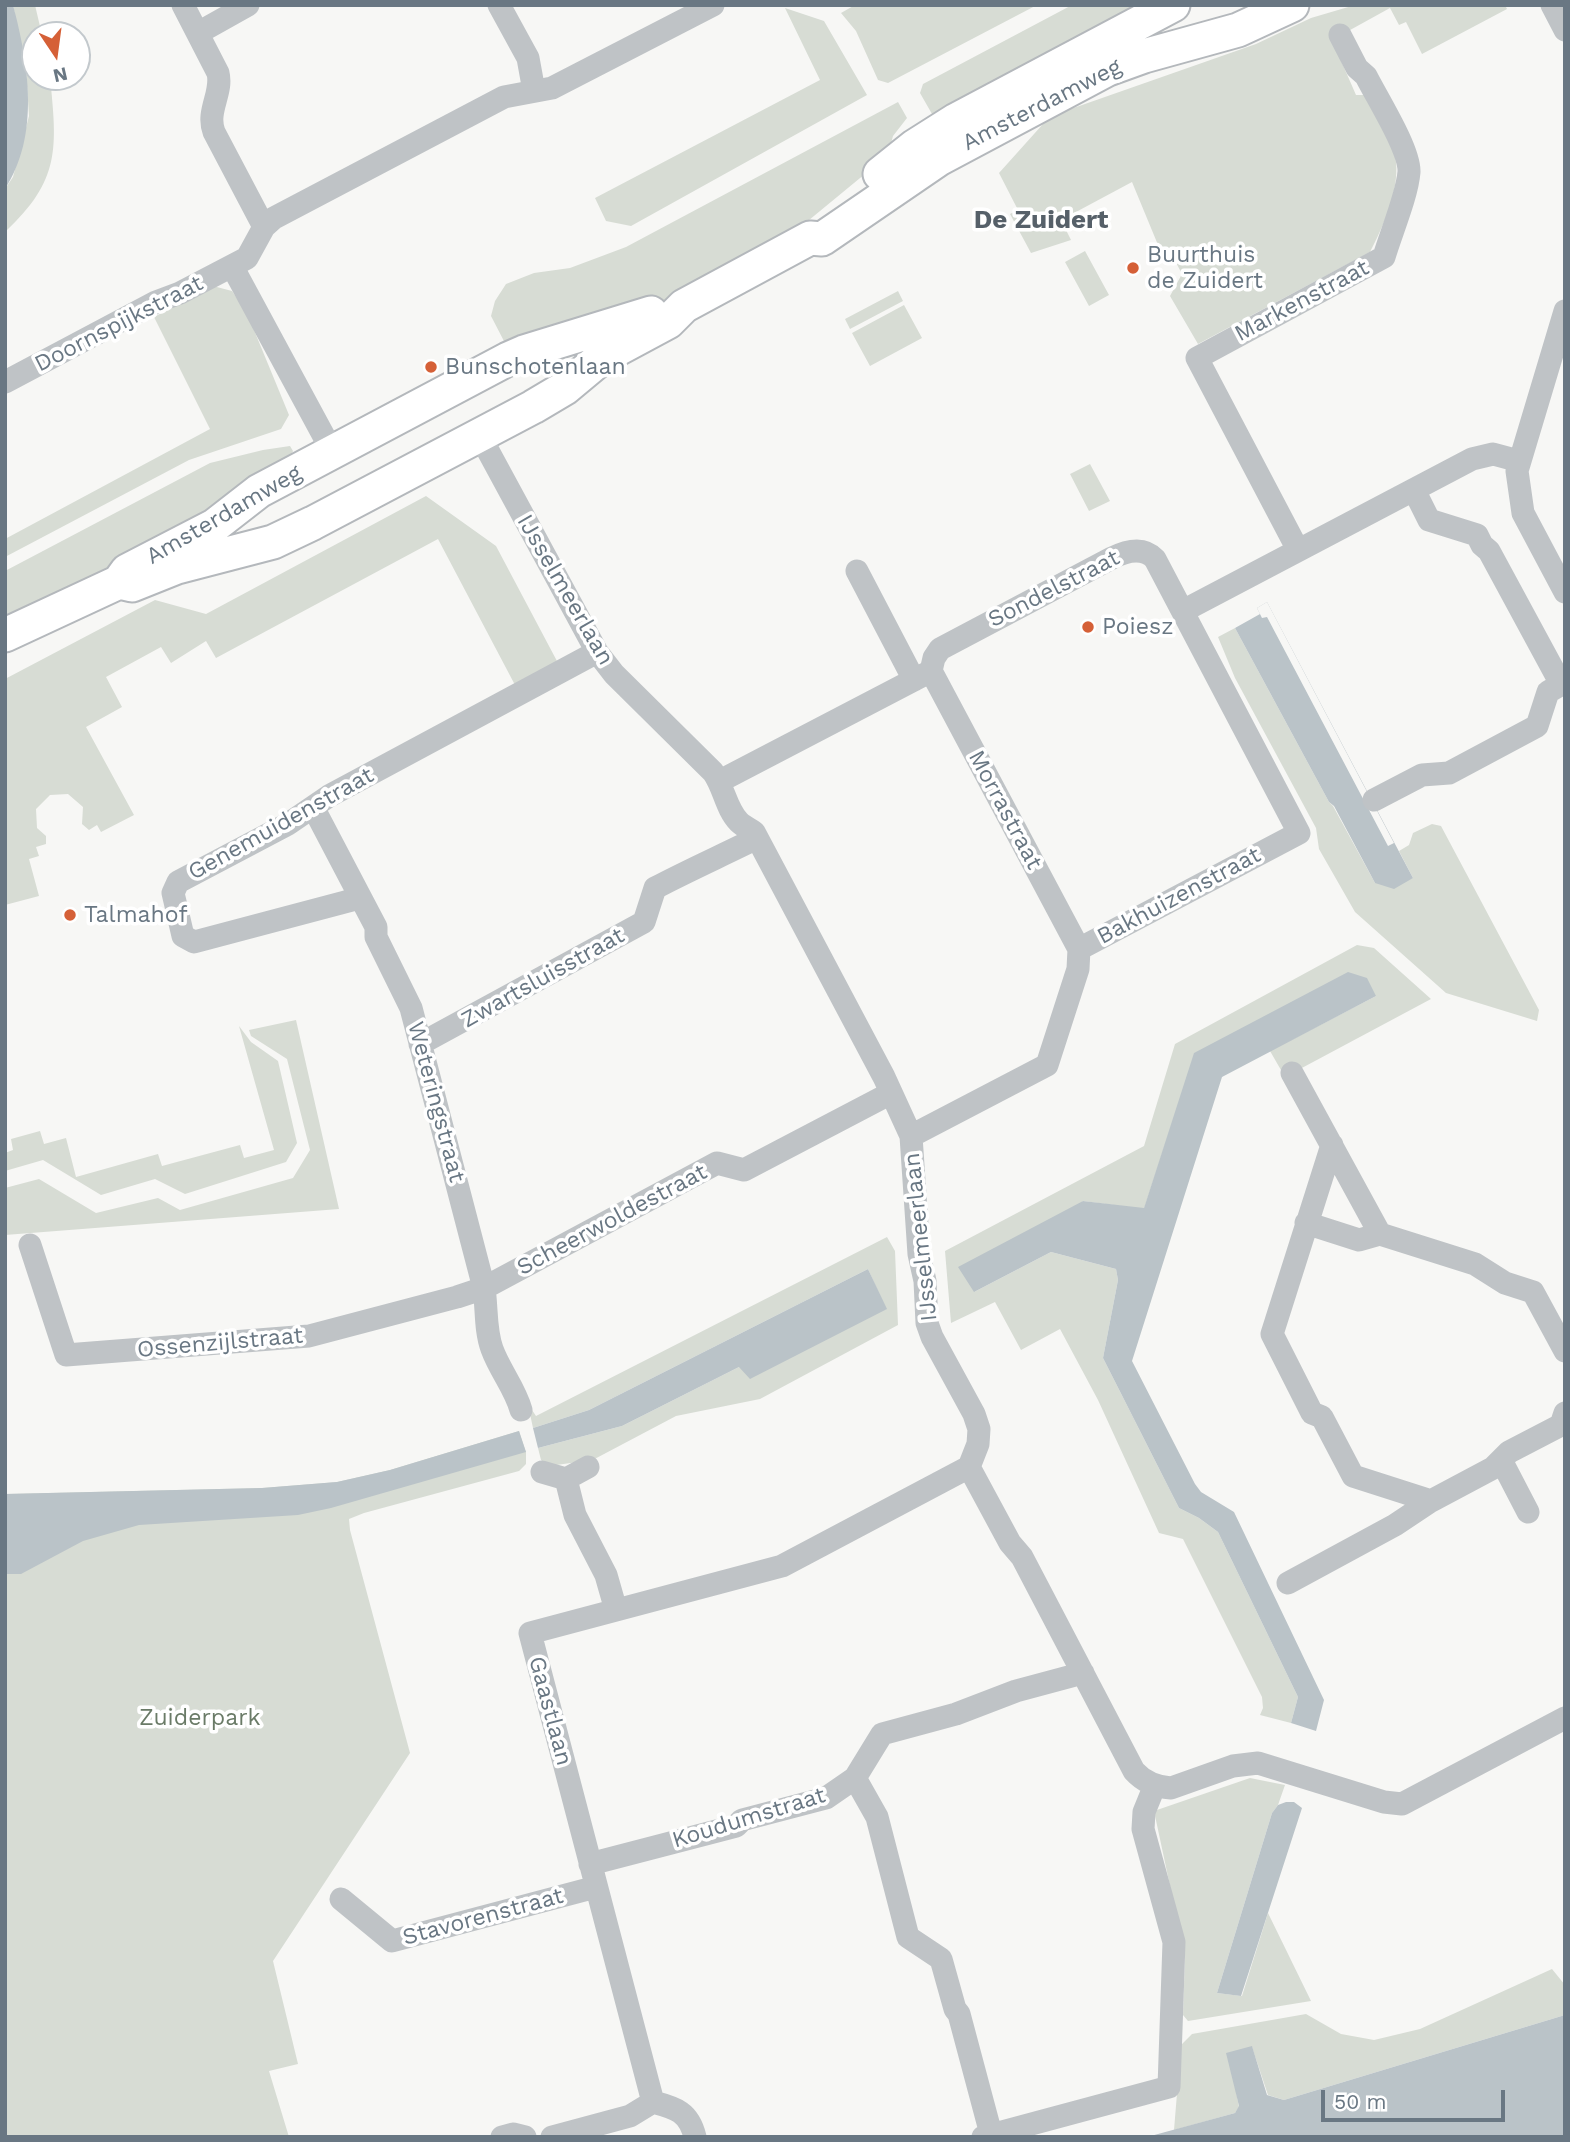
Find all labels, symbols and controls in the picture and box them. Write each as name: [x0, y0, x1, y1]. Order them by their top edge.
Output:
north arrow: [21, 21, 91, 91]
street label: Amsterdamweg: [958, 53, 1126, 157]
text: N: [51, 62, 70, 88]
district label: De Zuidert: [974, 204, 1108, 236]
place label: Buurthuis de Zuidert: [1147, 241, 1263, 295]
street label: Markenstraat: [1230, 254, 1374, 348]
marker: Buurthuis de Zuidert: [1125, 260, 1141, 276]
street label: Doornspijkstraat: [30, 270, 208, 378]
place label: Bunschotenlaan: [445, 353, 626, 381]
marker: Bunschotenlaan: [423, 359, 439, 375]
street label: Amsterdamweg: [141, 459, 307, 571]
street label: IJsselmeerlaan: [511, 510, 619, 670]
street label: Sondelstraat: [984, 544, 1124, 634]
place label: Poiesz: [1102, 613, 1173, 641]
marker: Poiesz: [1080, 619, 1096, 635]
street label: Morrastraat: [962, 746, 1048, 874]
street label: Genemuidenstraat: [184, 762, 378, 886]
street label: Bakhuizenstraat: [1092, 841, 1266, 951]
place label: Talmahof: [84, 901, 187, 929]
marker: Talmahof: [62, 907, 78, 923]
street label: Zwartsluisstraat: [457, 922, 629, 1034]
street label: Weteringstraat: [401, 1019, 471, 1185]
street label: IJsselmeerlaan: [898, 1151, 944, 1323]
street label: Scheerwoldestraat: [512, 1158, 712, 1282]
street label: Ossenzijlstraat: [136, 1322, 304, 1364]
street label: Gaastlaan: [522, 1653, 578, 1769]
park label: Zuiderpark: [139, 1704, 261, 1732]
street label: Koudumstraat: [669, 1782, 829, 1854]
street label: Stavorenstraat: [400, 1882, 566, 1952]
scale bar: [1325, 2076, 1509, 2120]
text: 50 m: [1334, 2089, 1386, 2114]

